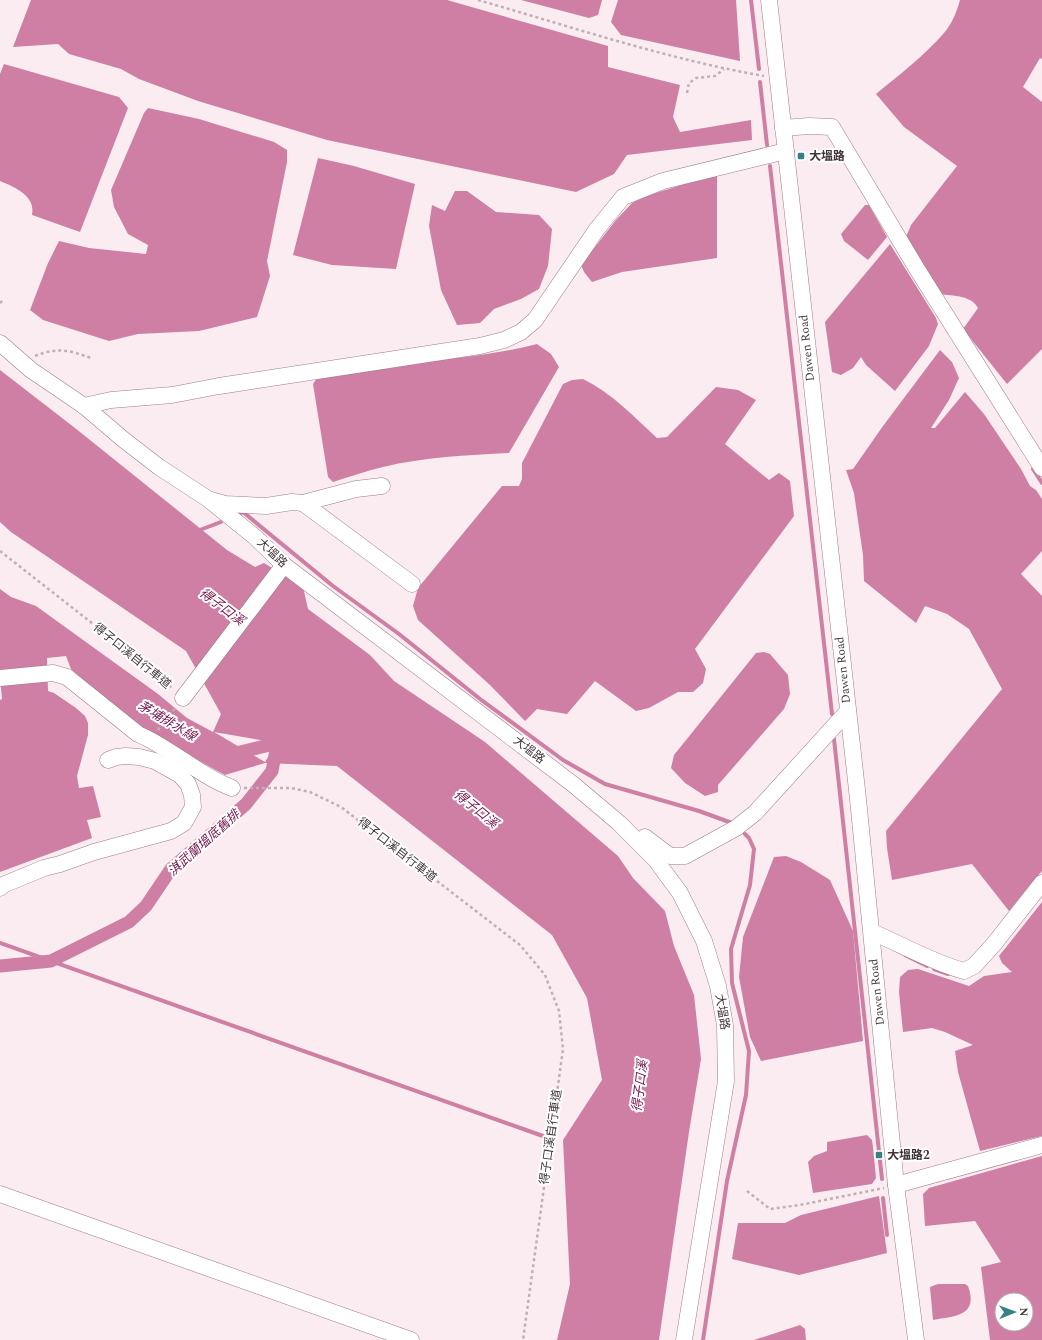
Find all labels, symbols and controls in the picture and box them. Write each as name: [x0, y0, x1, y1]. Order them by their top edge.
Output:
place label: 大塭路: [809, 147, 845, 166]
marker: 大塭路: [796, 151, 806, 161]
street label: Dawen Road: [794, 313, 820, 382]
street label: 大塭路: [252, 534, 292, 572]
water label: 得子口溪: [195, 583, 250, 632]
street label: 得子口溪自行車道: [89, 618, 175, 694]
street label: Dawen Road: [830, 635, 856, 704]
water label: 茅埔排水線: [134, 696, 202, 747]
street label: 大塭路: [509, 731, 549, 769]
water label: 得子口溪: [449, 785, 504, 834]
water label: 淇武蘭塭底舊排: [163, 804, 246, 881]
street label: 得子口溪自行車道: [353, 813, 441, 887]
street label: Dawen Road: [864, 957, 890, 1026]
street label: 大塭路: [710, 993, 734, 1031]
water label: 得子口溪: [627, 1057, 653, 1113]
street label: 得子口溪自行車道: [535, 1088, 567, 1186]
place label: 大塭路2: [887, 1146, 930, 1165]
marker: 大塭路2: [874, 1150, 884, 1160]
north arrow: [994, 1292, 1034, 1332]
text: N: [1015, 1307, 1032, 1316]

